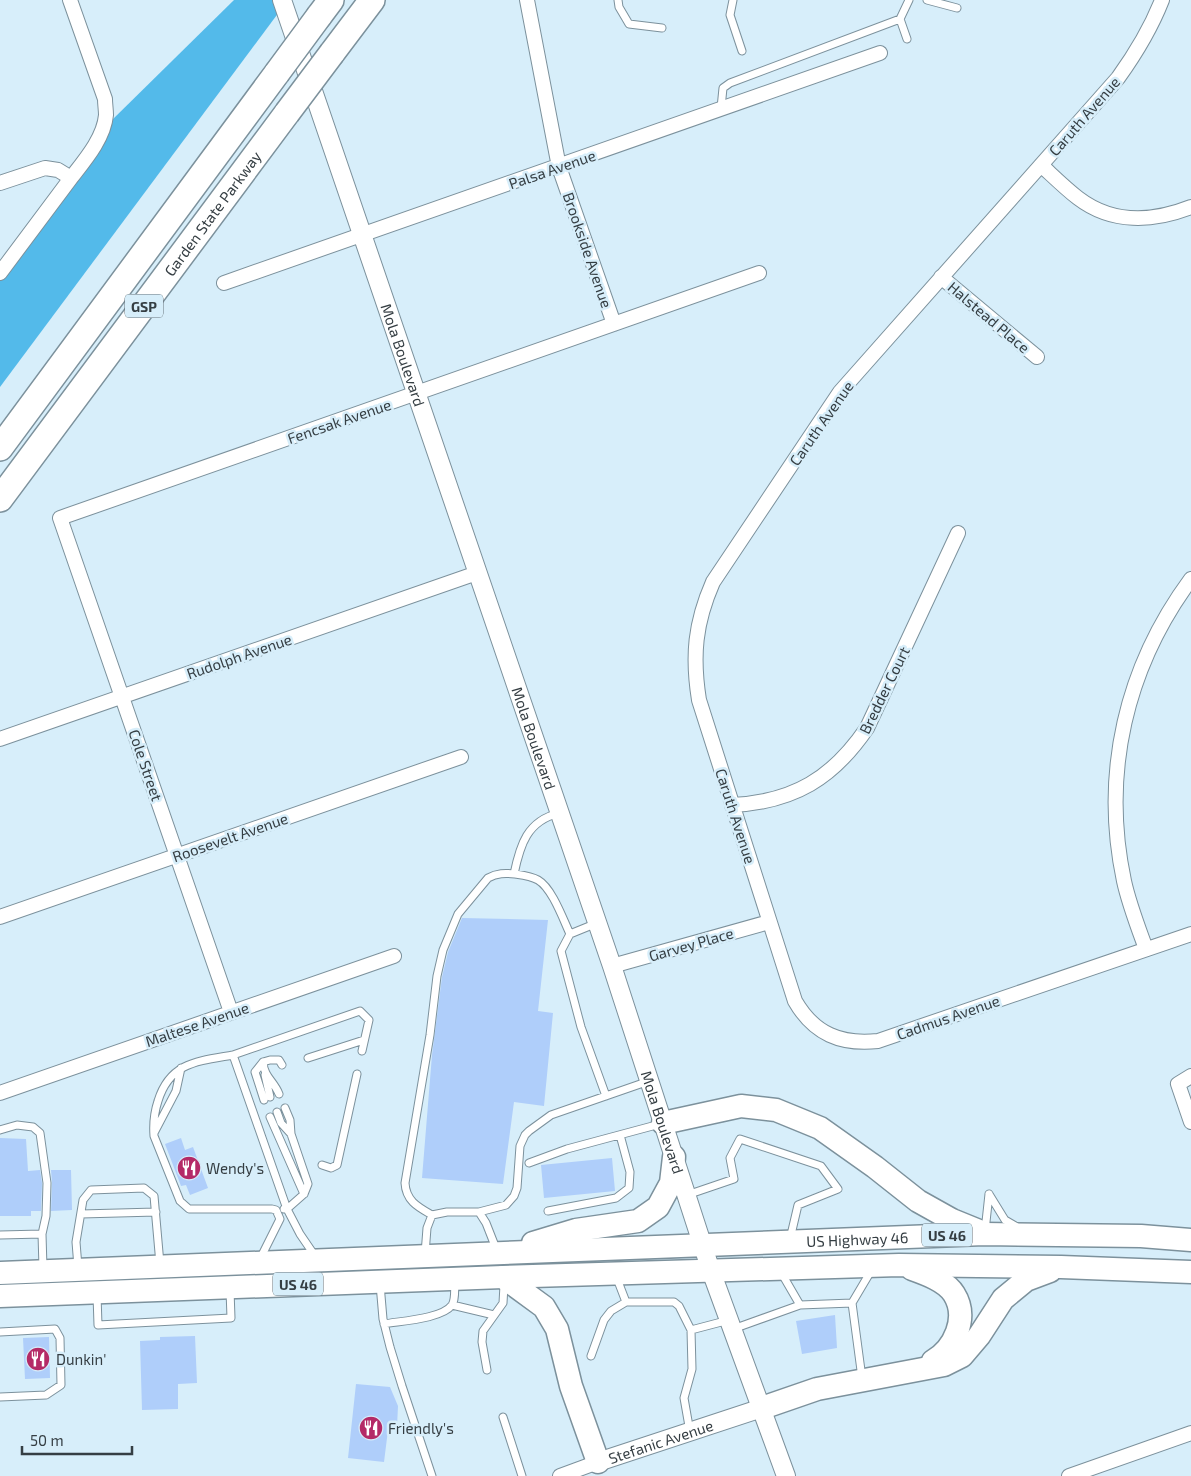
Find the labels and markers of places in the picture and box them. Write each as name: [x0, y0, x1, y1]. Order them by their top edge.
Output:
restaurant icon: Wendy's: [176, 1155, 202, 1181]
place label: Wendy's: [206, 1159, 264, 1177]
restaurant icon: Dunkin': [25, 1346, 51, 1372]
place label: Dunkin': [56, 1350, 106, 1368]
restaurant icon: Friendly's: [358, 1415, 384, 1441]
place label: Friendly's: [388, 1419, 454, 1437]

